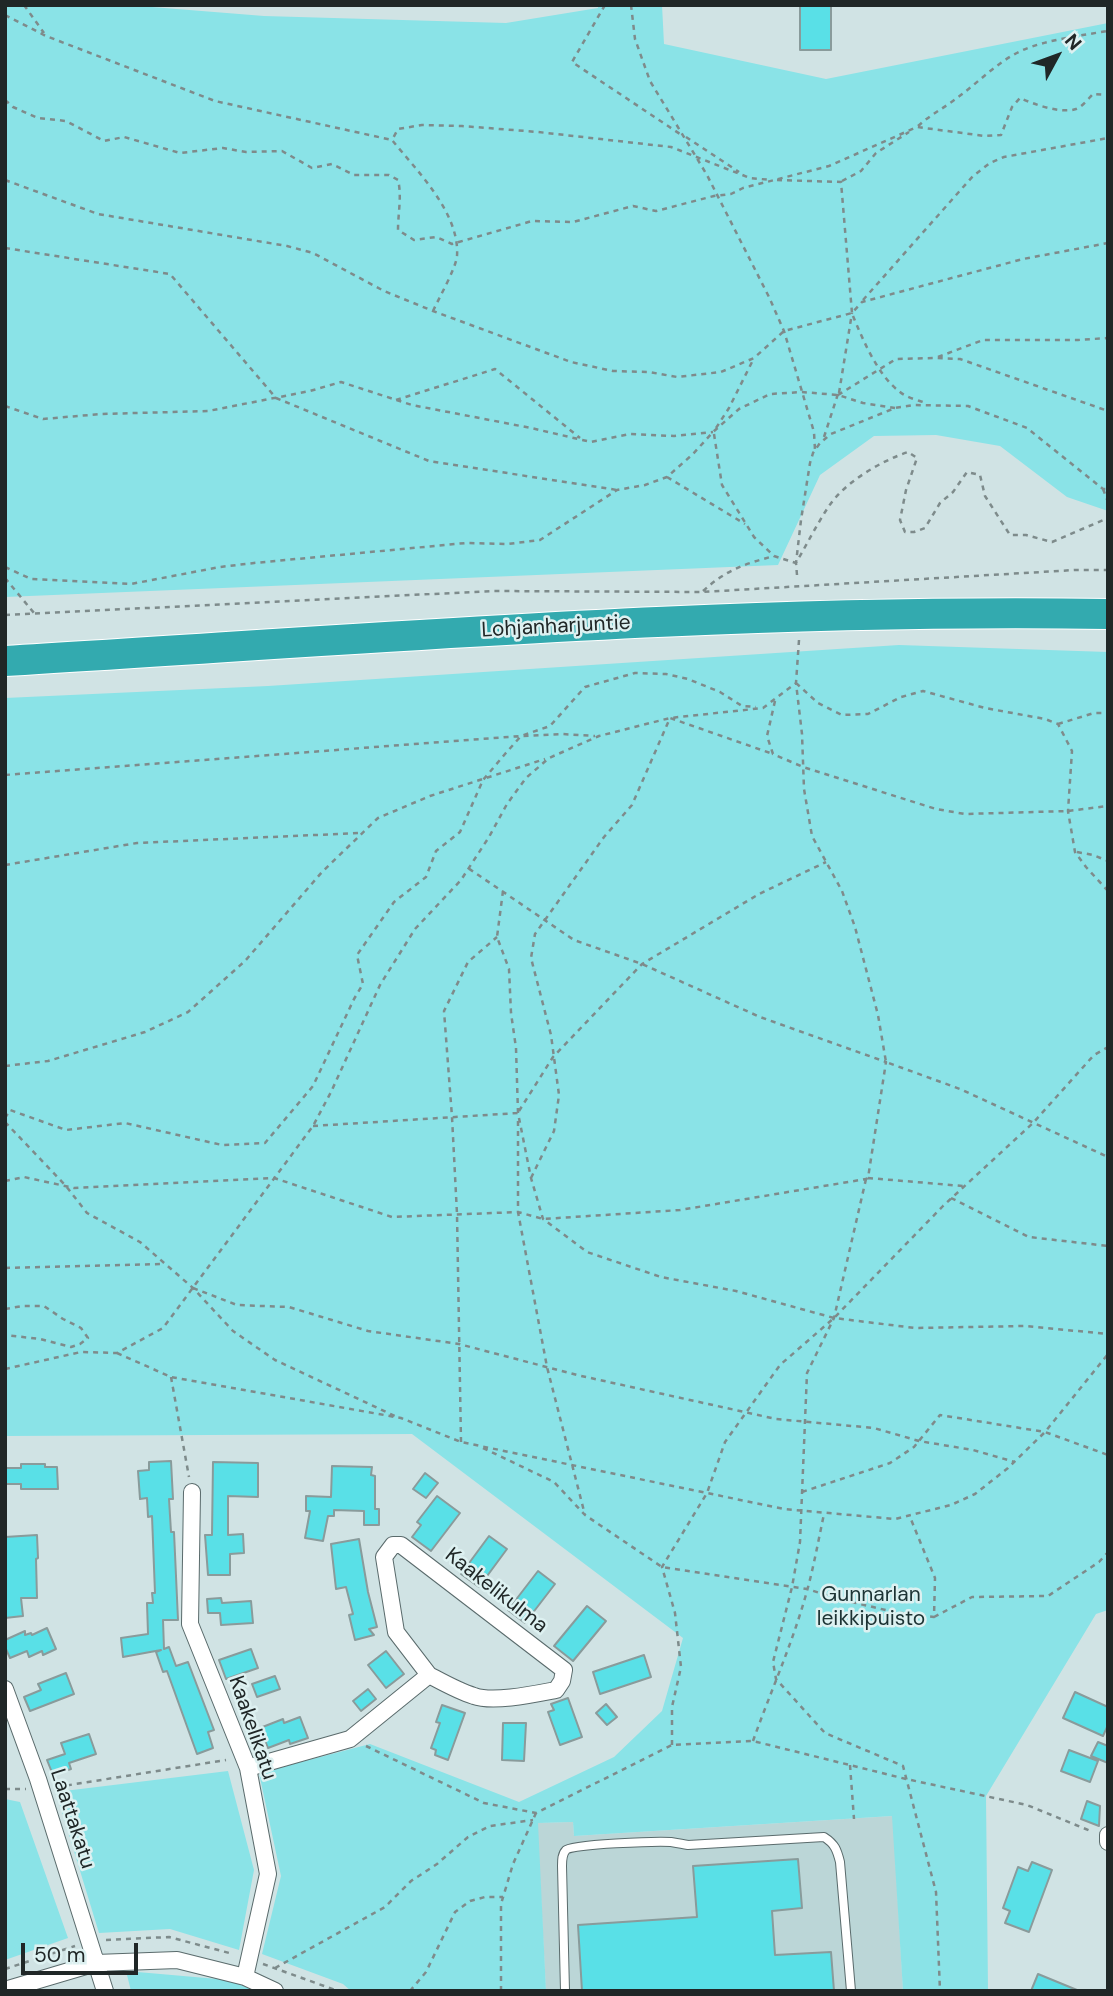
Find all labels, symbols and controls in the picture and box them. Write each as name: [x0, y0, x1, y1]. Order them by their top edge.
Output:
north arrow: [1022, 21, 1092, 91]
text: N: [1059, 28, 1087, 55]
street label: Lohjanharjuntie: [481, 611, 631, 643]
street label: Kaakelikulma: [440, 1543, 552, 1639]
park label: Gunnarlan leikkipuisto: [817, 1582, 925, 1632]
street label: Kaakelikatu: [223, 1673, 281, 1783]
street label: Laattakatu: [44, 1766, 100, 1872]
scale bar: [24, 1930, 142, 1974]
text: 50 m: [34, 1941, 85, 1969]

